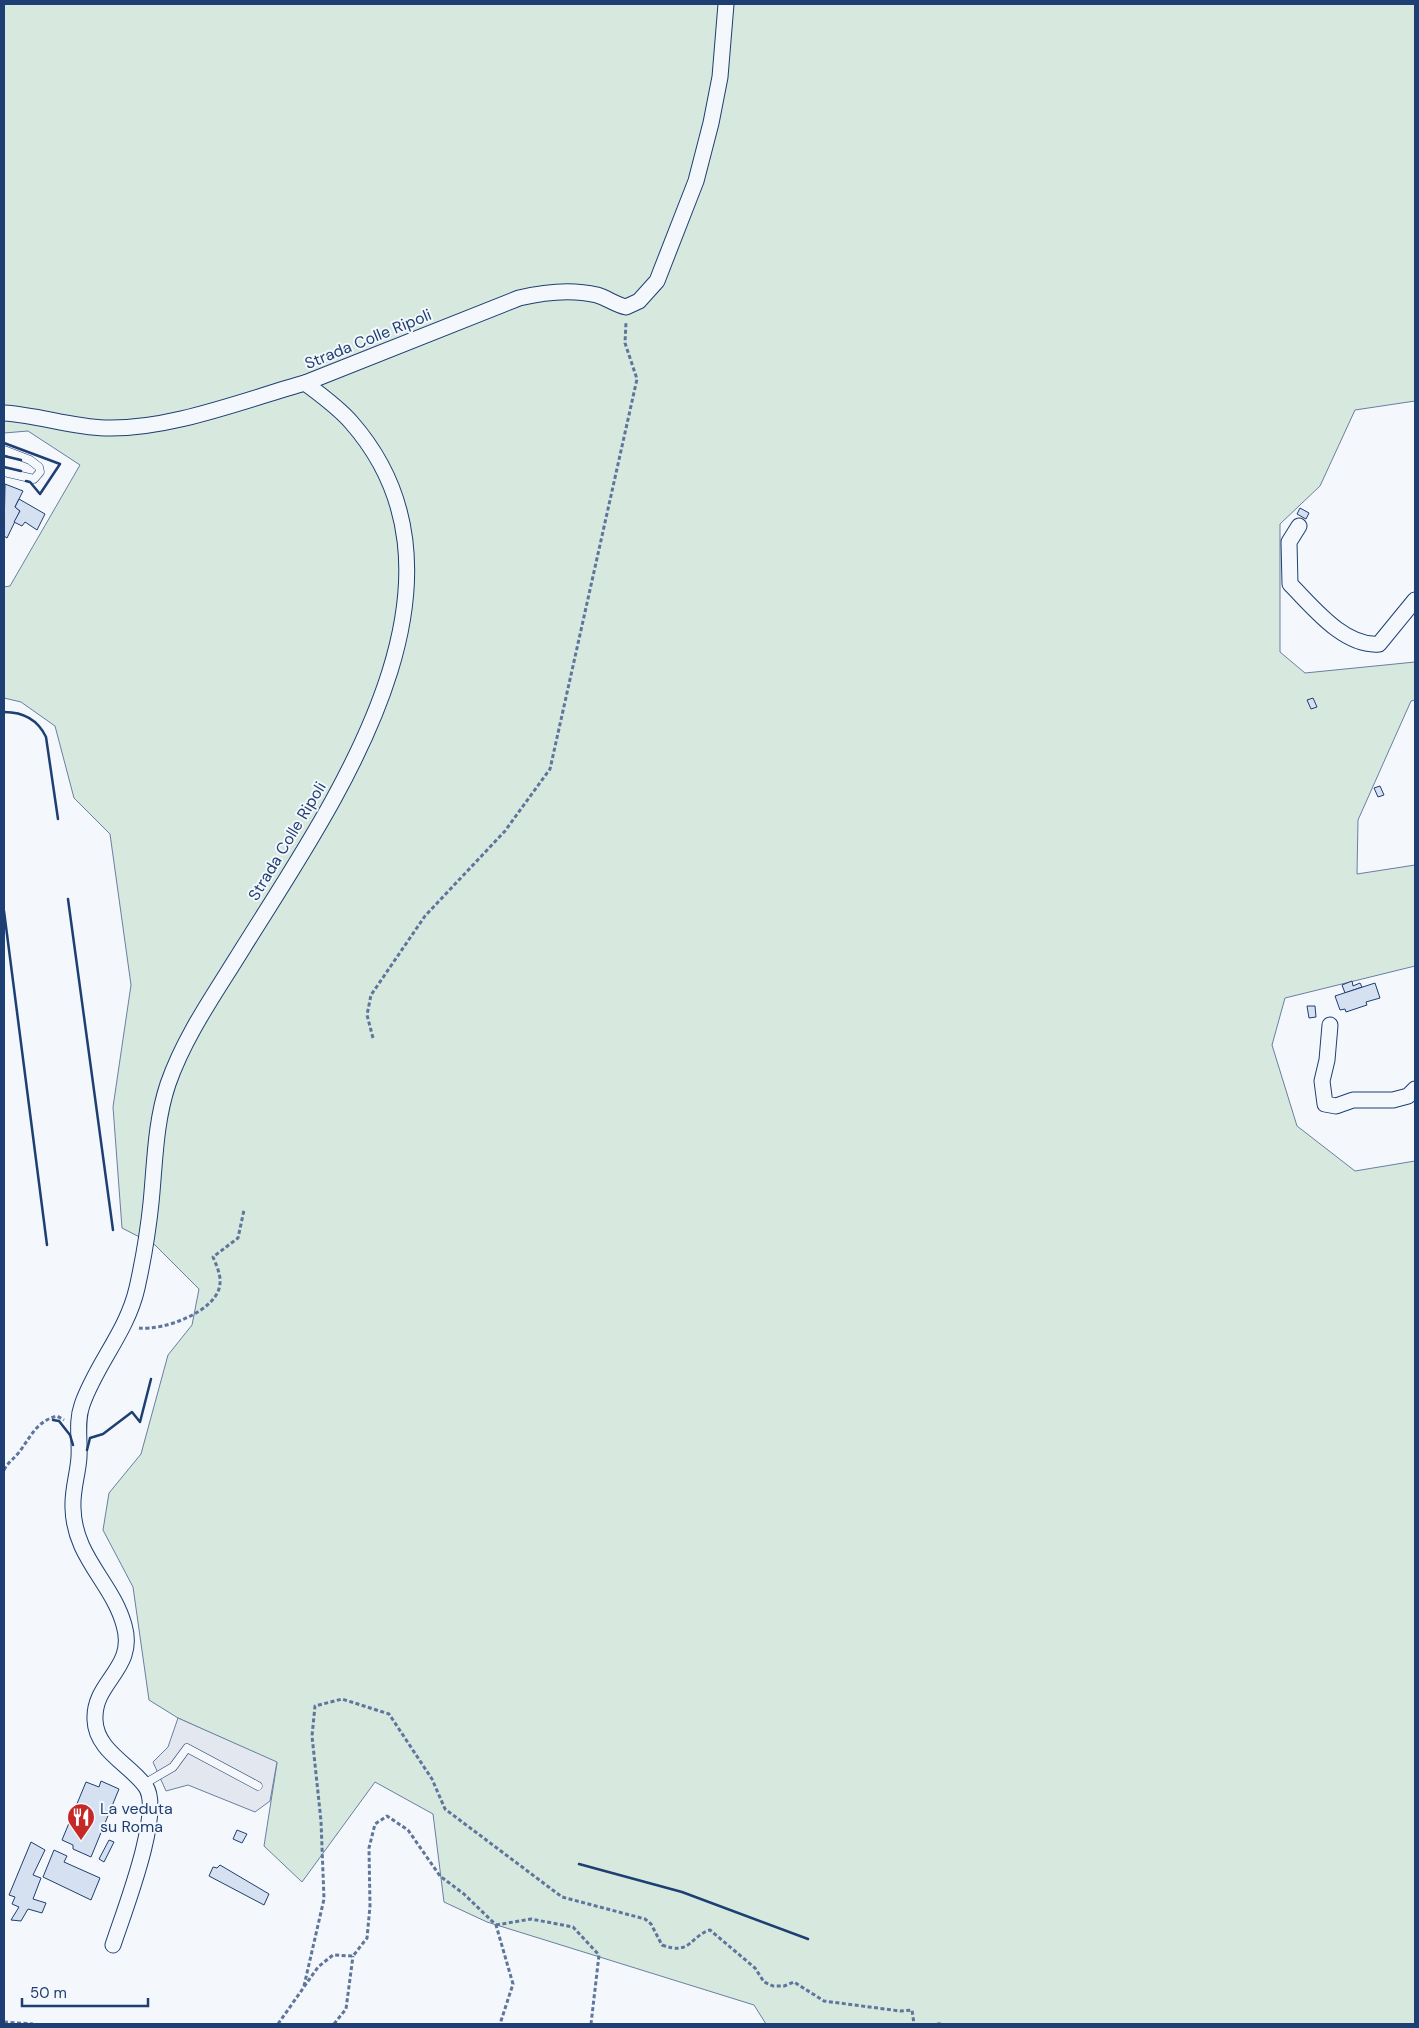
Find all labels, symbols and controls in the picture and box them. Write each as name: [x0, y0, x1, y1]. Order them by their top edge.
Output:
street label: Strada Colle Ripoli: [302, 304, 434, 374]
street label: Strada Colle Ripoli: [243, 778, 331, 904]
place label: La veduta su Roma: [100, 1798, 173, 1837]
restaurant icon: La veduta su Roma: [66, 1802, 96, 1841]
scale bar: [22, 1976, 149, 2008]
text: 50 m: [30, 1983, 67, 2003]

